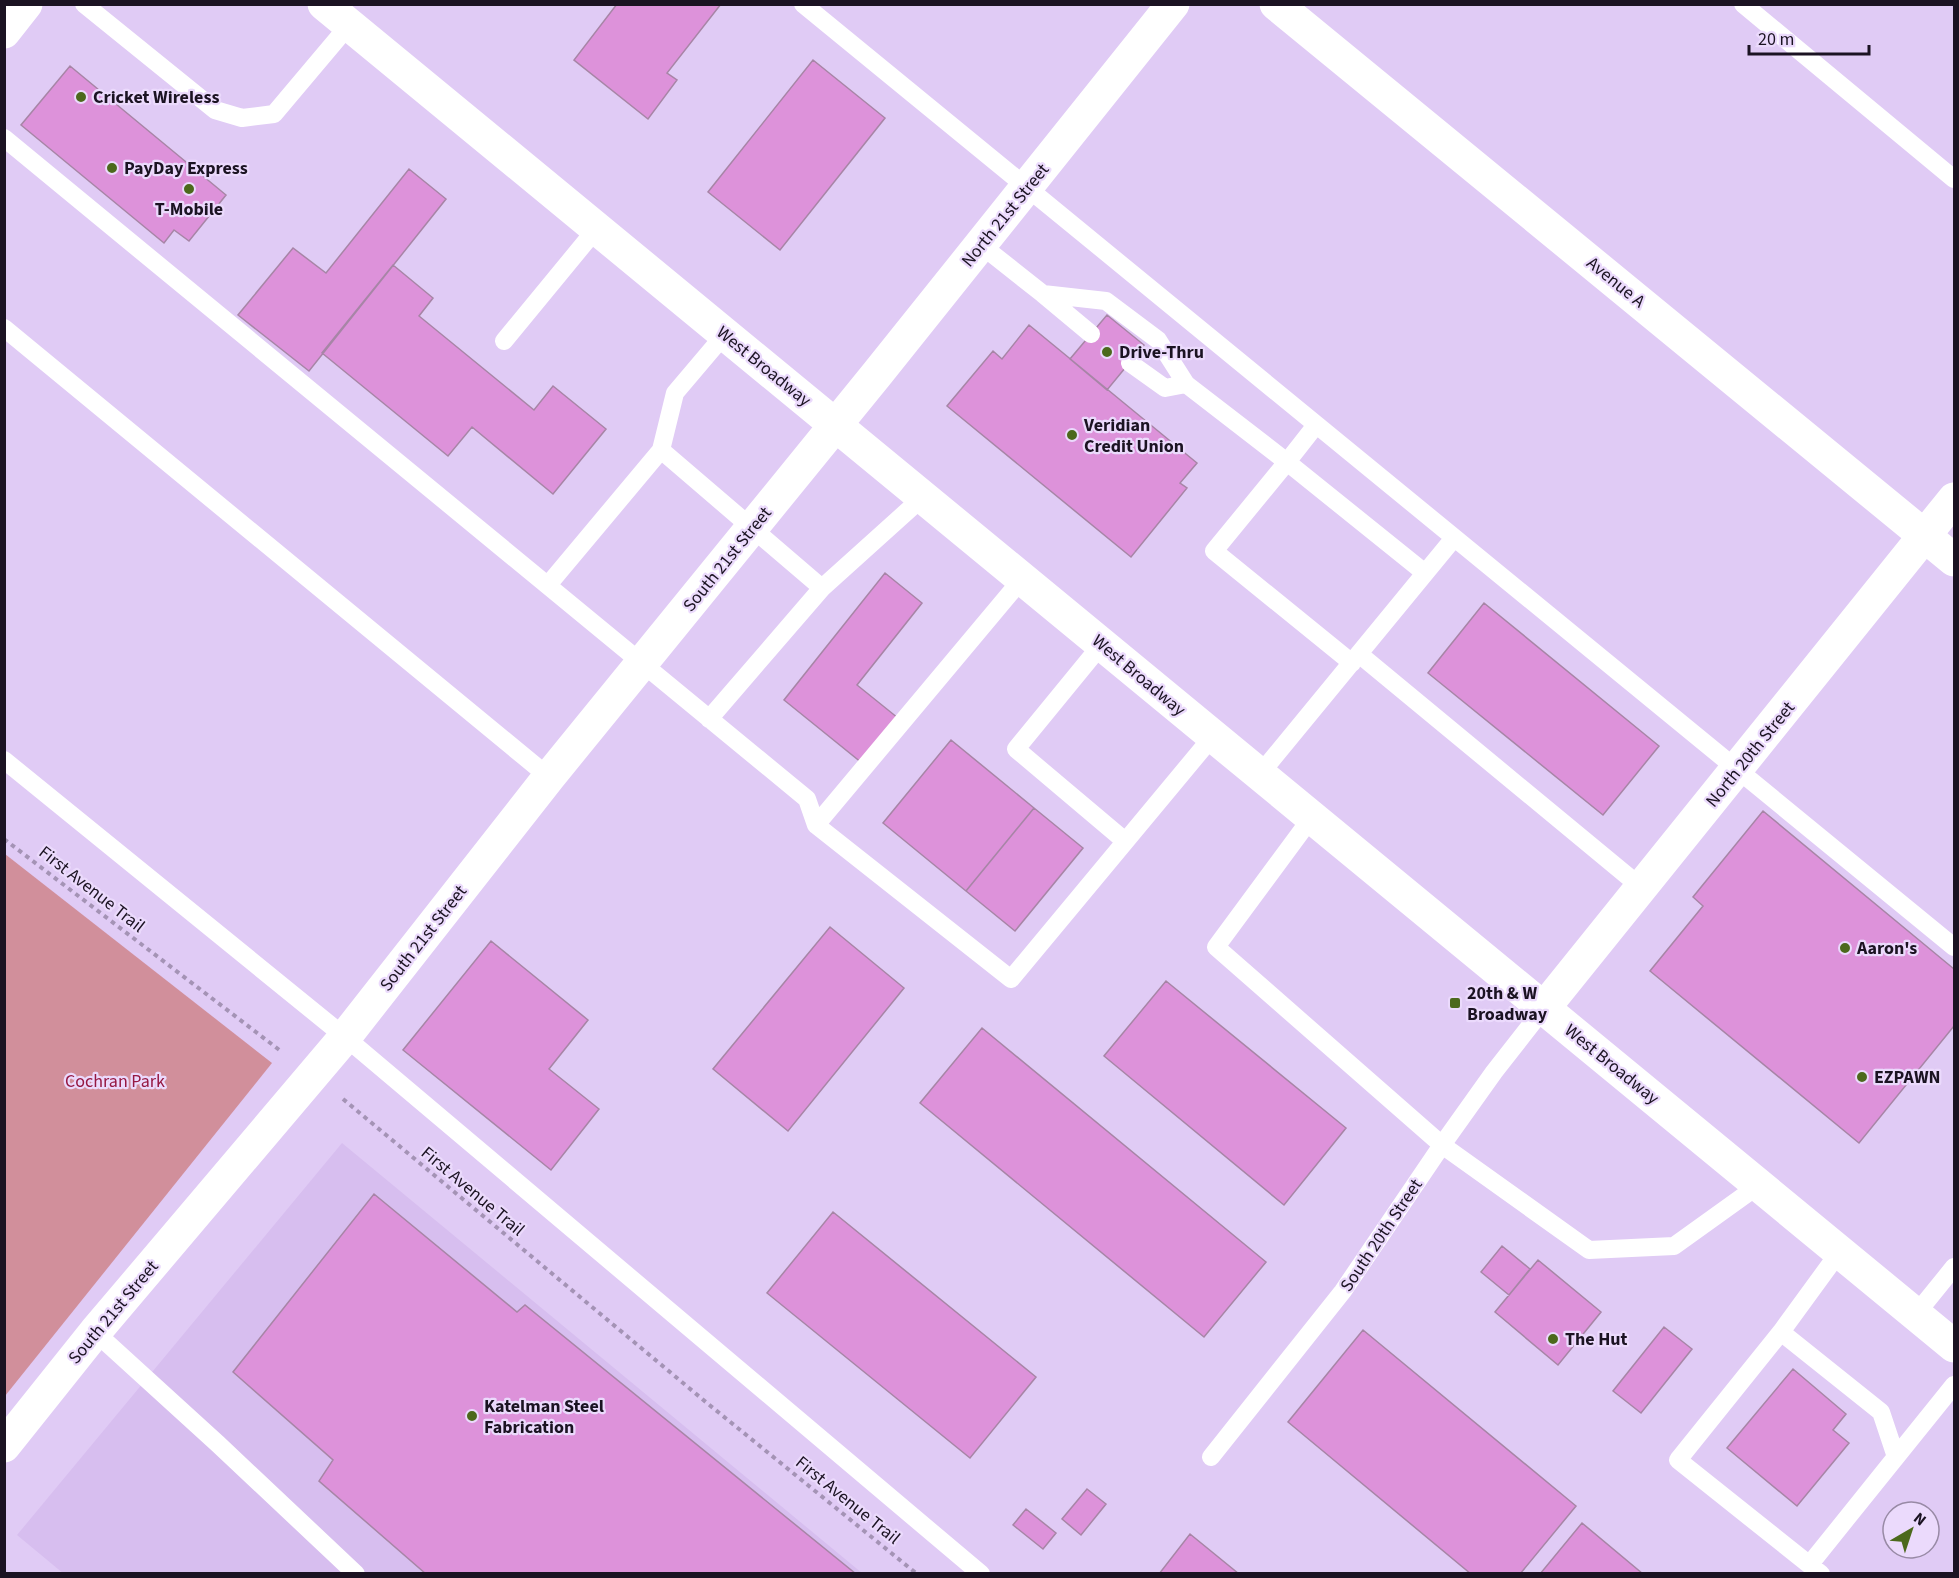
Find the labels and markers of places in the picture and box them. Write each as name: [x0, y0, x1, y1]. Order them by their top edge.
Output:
place label: Cricket Wireless: [93, 85, 219, 110]
marker: Cricket Wireless: [74, 90, 88, 104]
place label: PayDay Express: [124, 156, 248, 181]
marker: PayDay Express: [105, 161, 119, 175]
marker: T-Mobile: [182, 182, 196, 196]
place label: T-Mobile: [155, 197, 223, 222]
place label: Drive-Thru: [1119, 340, 1204, 365]
marker: Drive-Thru: [1100, 345, 1114, 359]
place label: Veridian Credit Union: [1083, 413, 1184, 459]
marker: Veridian Credit Union: [1065, 428, 1079, 442]
place label: Aaron's: [1856, 936, 1917, 961]
marker: Aaron's: [1838, 941, 1852, 955]
place label: 20th & W Broadway: [1467, 981, 1548, 1027]
marker: 20th & W Broadway: [1448, 996, 1462, 1010]
place label: EZPAWN: [1874, 1065, 1941, 1090]
marker: EZPAWN: [1855, 1070, 1869, 1084]
place label: The Hut: [1565, 1327, 1628, 1352]
marker: The Hut: [1546, 1332, 1560, 1346]
place label: Katelman Steel Fabrication: [484, 1394, 604, 1440]
marker: Katelman Steel Fabrication: [465, 1409, 479, 1423]

